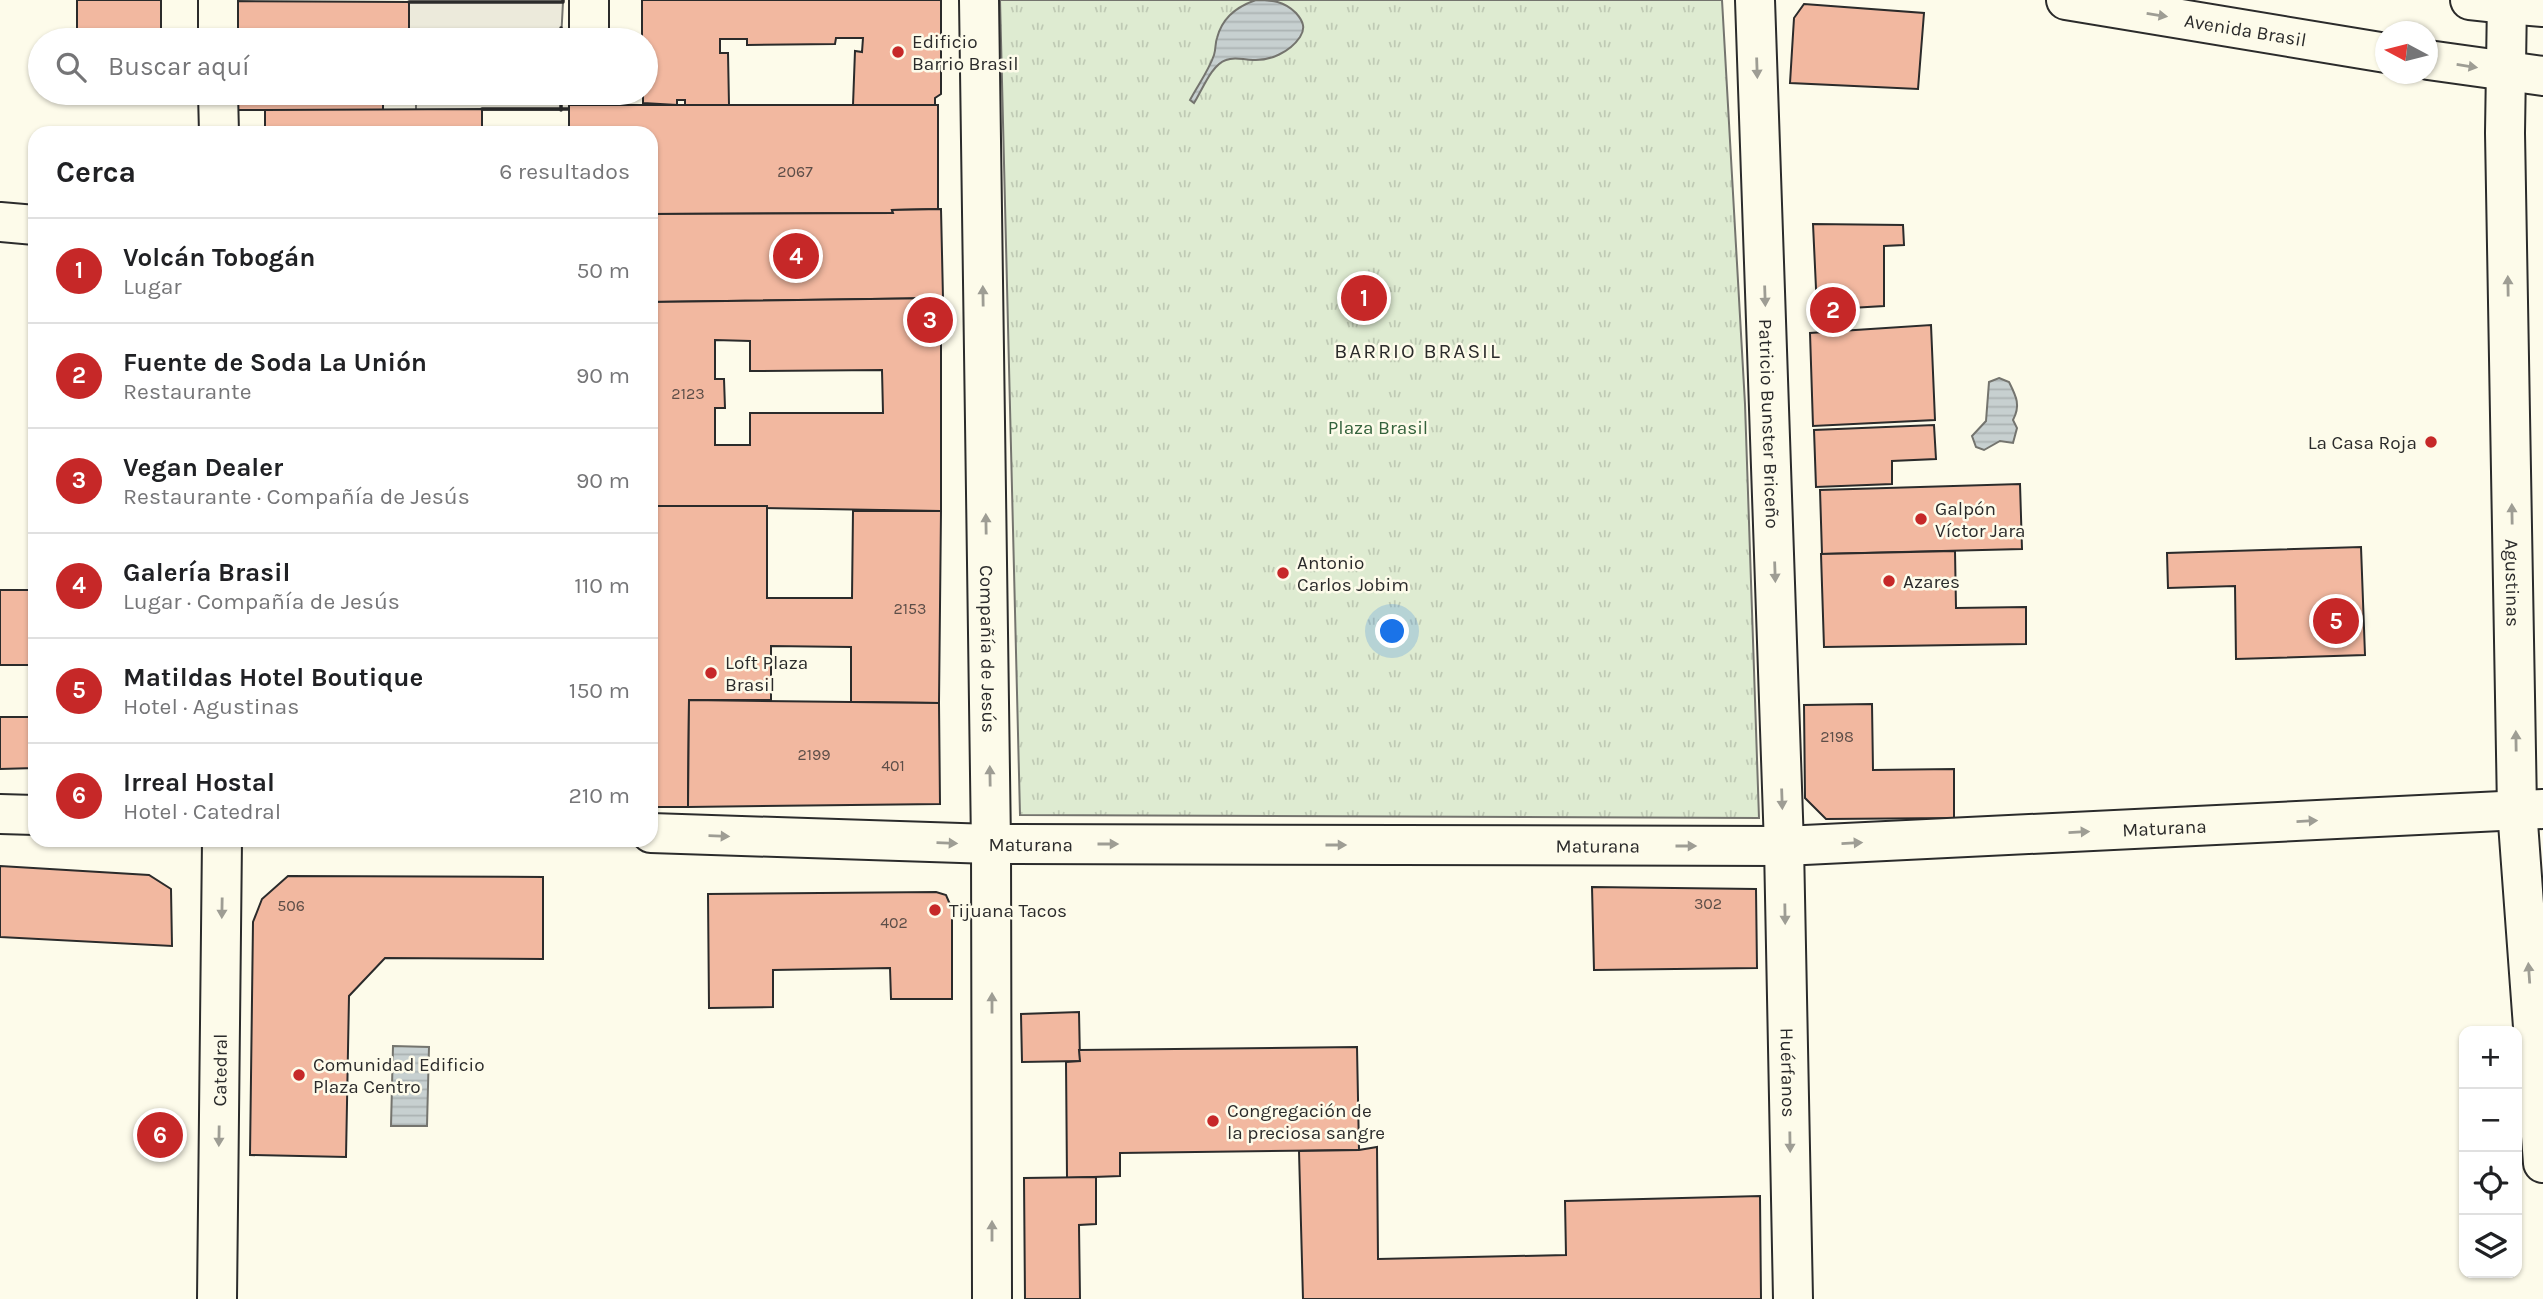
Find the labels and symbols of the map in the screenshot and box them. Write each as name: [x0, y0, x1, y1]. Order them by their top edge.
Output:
one-way arrow: [2146, 10, 2168, 21]
street label: Avenida Brasil: [2183, 10, 2308, 52]
north arrow: [2375, 21, 2438, 84]
place label: Edificio Barrio Brasil: [912, 31, 1019, 75]
marker: Edificio Barrio Brasil: [890, 44, 906, 60]
one-way arrow: [1751, 57, 1763, 79]
one-way arrow: [2456, 61, 2478, 72]
house number: 2067: [777, 162, 813, 181]
pin: 4: [773, 230, 819, 282]
pin: 1: [1341, 272, 1387, 324]
one-way arrow: [2502, 275, 2514, 297]
pin: 2: [1810, 284, 1856, 336]
one-way arrow: [977, 285, 989, 307]
one-way arrow: [1759, 285, 1770, 307]
pin: 3: [907, 294, 953, 346]
street label: Patricio Bunster Briceño: [1754, 318, 1783, 529]
district label: BARRIO BRASIL: [1334, 339, 1502, 363]
house number: 2123: [671, 384, 705, 403]
park label: Plaza Brasil: [1328, 417, 1428, 439]
place label: La Casa Roja: [2308, 432, 2417, 454]
marker: La Casa Roja: [2423, 434, 2439, 450]
place label: Galpón Víctor Jara: [1935, 498, 2026, 542]
one-way arrow: [2506, 502, 2518, 524]
marker: Galpón Víctor Jara: [1913, 511, 1929, 527]
one-way arrow: [981, 512, 992, 534]
street label: Agustinas: [2500, 539, 2524, 627]
place label: Antonio Carlos Jobim: [1297, 552, 1409, 596]
one-way arrow: [1769, 561, 1780, 583]
street label: Compañía de Jesús: [975, 565, 999, 733]
marker: Antonio Carlos Jobim: [1275, 565, 1291, 581]
place label: Azares: [1903, 571, 1960, 593]
marker: Azares: [1881, 573, 1897, 589]
pin: 5: [2313, 595, 2359, 647]
house number: 2153: [893, 599, 927, 618]
your location: [1375, 614, 1409, 648]
place label: Loft Plaza Brasil: [725, 652, 808, 696]
marker: Loft Plaza Brasil: [703, 665, 719, 681]
house number: 2198: [1820, 727, 1854, 746]
one-way arrow: [2510, 730, 2521, 752]
house number: 2199: [797, 745, 831, 764]
house number: 401: [881, 756, 905, 775]
one-way arrow: [984, 764, 996, 786]
one-way arrow: [1777, 789, 1788, 811]
street label: Maturana: [2122, 815, 2207, 842]
one-way arrow: [2296, 816, 2318, 827]
one-way arrow: [2069, 827, 2091, 838]
one-way arrow: [708, 830, 730, 841]
street label: Maturana: [989, 834, 1073, 856]
street label: Maturana: [1556, 835, 1640, 858]
one-way arrow: [936, 837, 958, 848]
one-way arrow: [1841, 837, 1863, 848]
one-way arrow: [1097, 838, 1119, 850]
one-way arrow: [1325, 839, 1347, 851]
one-way arrow: [1675, 840, 1697, 852]
house number: 302: [1694, 894, 1722, 913]
house number: 506: [277, 896, 305, 915]
one-way arrow: [216, 897, 227, 919]
place label: Tijuana Tacos: [949, 900, 1067, 922]
marker: Tijuana Tacos: [927, 902, 943, 918]
one-way arrow: [1780, 904, 1791, 926]
house number: 402: [880, 913, 908, 932]
one-way arrow: [2523, 962, 2534, 984]
one-way arrow: [986, 992, 998, 1014]
street label: Huérfanos: [1776, 1027, 1799, 1118]
street label: Catedral: [209, 1033, 232, 1107]
place label: Comunidad Edificio Plaza Centro: [313, 1054, 485, 1098]
marker: Comunidad Edificio Plaza Centro: [291, 1067, 307, 1083]
place label: Congregación de la preciosa sangre: [1227, 1100, 1385, 1144]
pin: 6: [137, 1109, 183, 1161]
marker: Congregación de la preciosa sangre: [1205, 1113, 1221, 1129]
one-way arrow: [213, 1125, 225, 1147]
one-way arrow: [1784, 1131, 1796, 1153]
one-way arrow: [986, 1220, 998, 1242]

